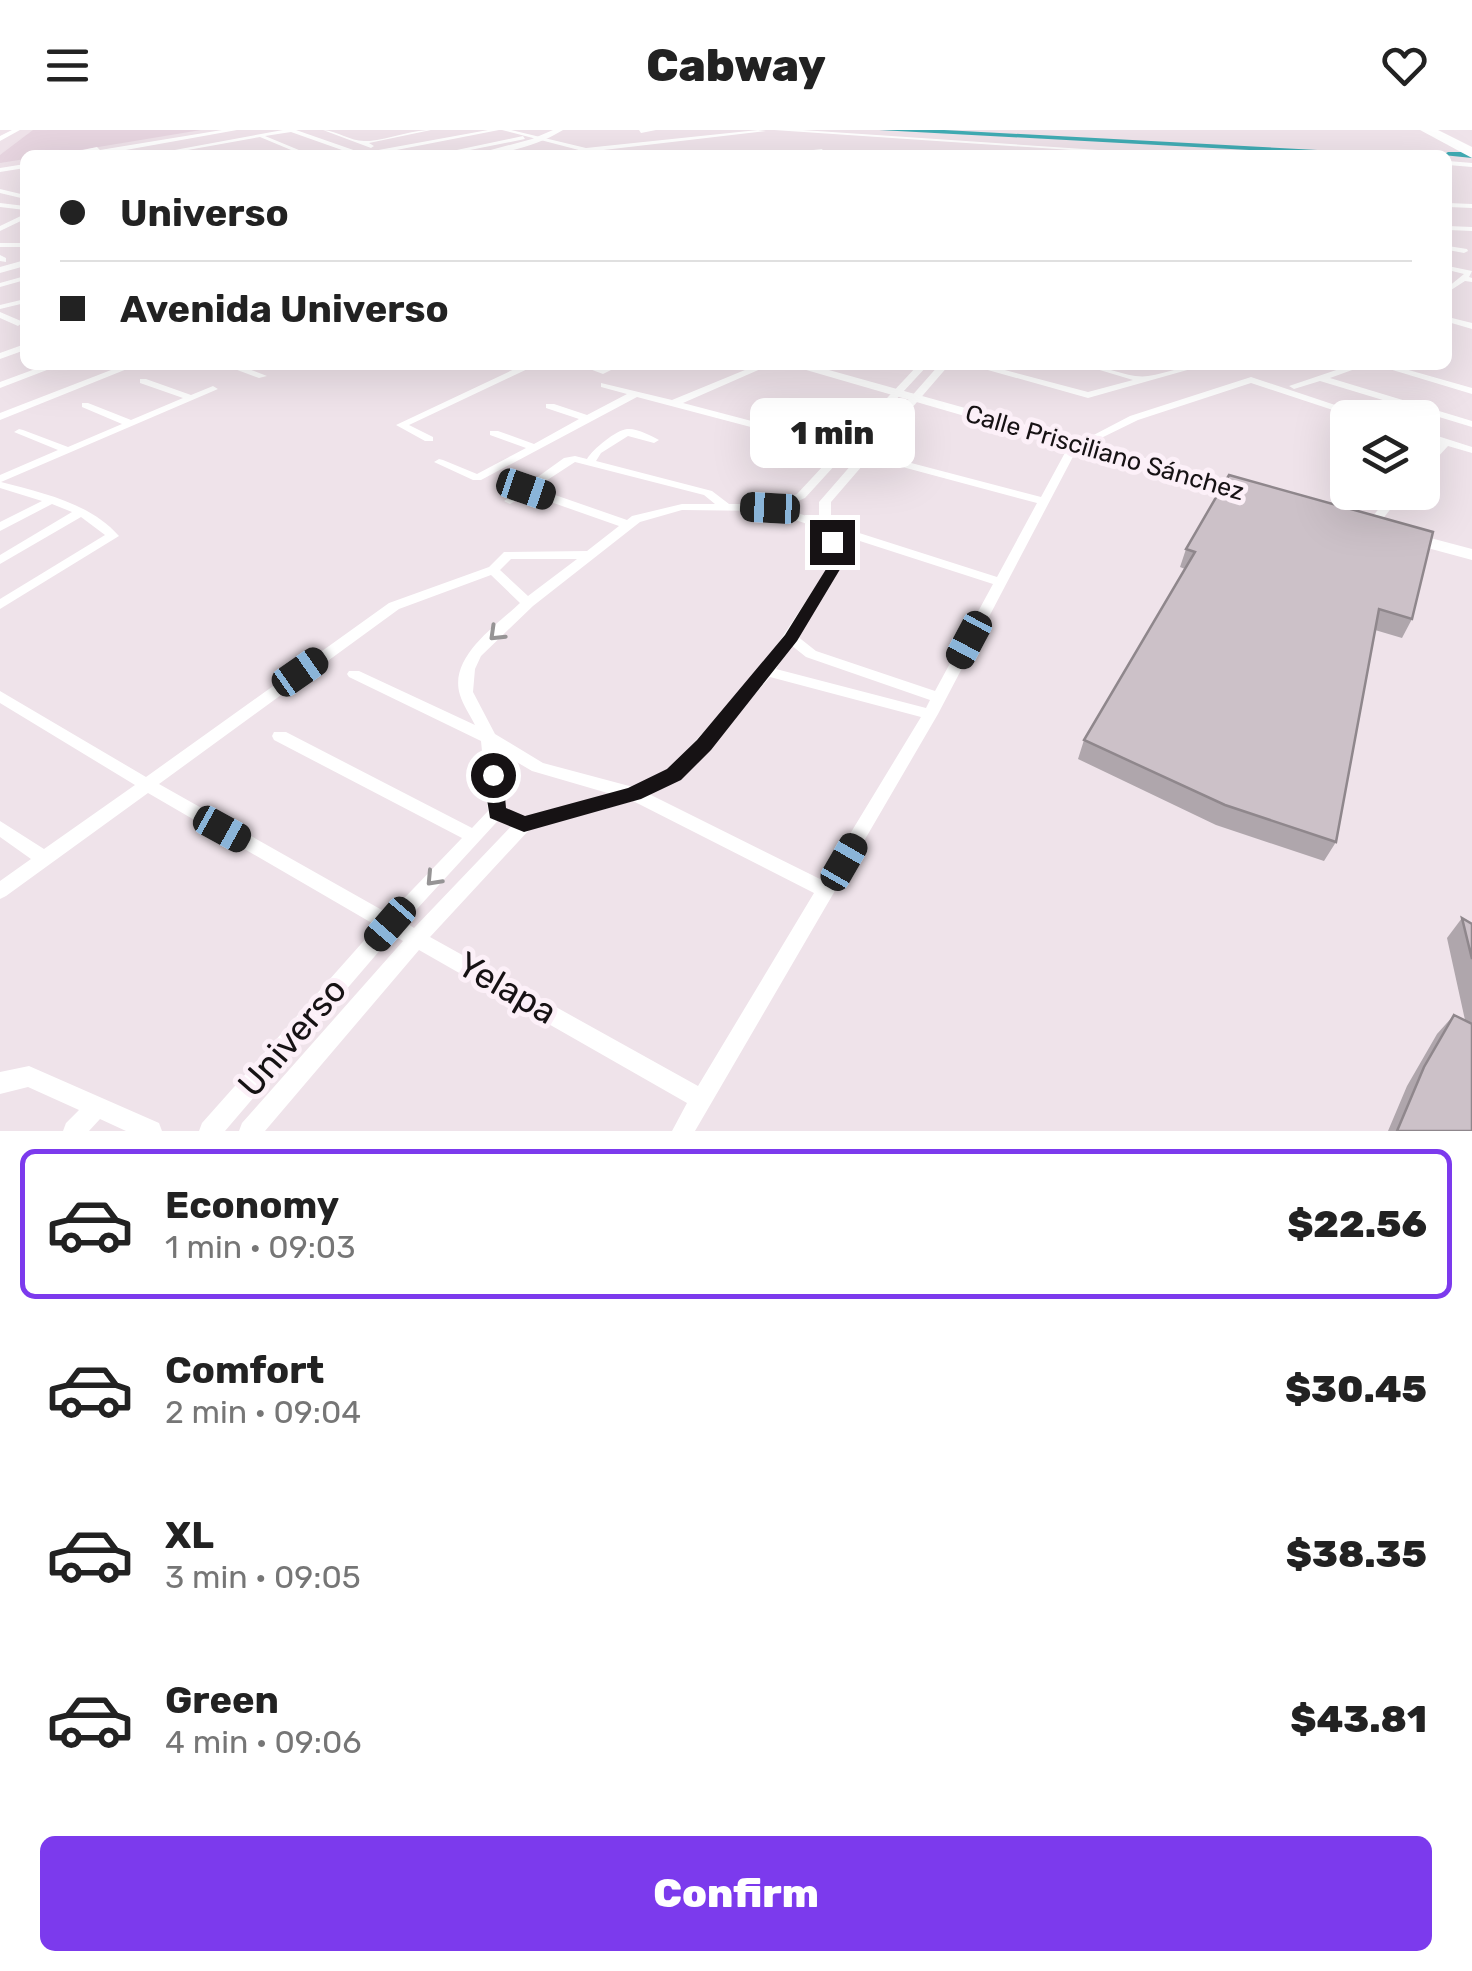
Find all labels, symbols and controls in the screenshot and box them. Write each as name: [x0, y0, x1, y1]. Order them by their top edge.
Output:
icon: menu: [40, 38, 95, 93]
icon: heart: [1377, 38, 1432, 93]
text: Cabway: [646, 39, 826, 92]
text: Universo: [120, 190, 289, 236]
text: Avenida Universo: [120, 286, 449, 332]
callout: 1 min: [750, 397, 914, 467]
street label: Calle Prisciliano Sánchez: [962, 399, 1248, 506]
map controls: [1330, 400, 1440, 510]
button: layers: [1330, 400, 1440, 510]
text: 1 min: [791, 414, 874, 452]
car: [493, 465, 559, 513]
car: [739, 491, 801, 525]
route end: [810, 520, 855, 565]
car: [942, 606, 996, 674]
one-way arrow: [489, 622, 508, 640]
car: [267, 643, 333, 701]
route start: [471, 753, 516, 798]
car: [188, 801, 256, 857]
car: [816, 829, 872, 895]
one-way arrow: [427, 867, 445, 886]
car: [359, 892, 421, 956]
street label: Yelapa: [450, 943, 564, 1033]
street label: Universo: [229, 969, 355, 1105]
icon: car: [45, 1179, 135, 1269]
text: Economy: [165, 1182, 339, 1228]
text: $22.56: [1287, 1201, 1427, 1247]
text: 1 min · 09:03: [165, 1228, 355, 1266]
icon: car: [45, 1344, 135, 1434]
text: Comfort: [165, 1347, 324, 1393]
text: $30.45: [1285, 1366, 1427, 1412]
text: 2 min · 09:04: [165, 1393, 361, 1431]
icon: car: [45, 1509, 135, 1599]
text: XL: [165, 1512, 214, 1558]
text: $38.35: [1286, 1531, 1427, 1577]
text: 3 min · 09:05: [165, 1558, 361, 1596]
icon: car: [45, 1674, 135, 1764]
text: Green: [165, 1677, 279, 1723]
text: $43.81: [1290, 1696, 1427, 1742]
text: 4 min · 09:06: [165, 1723, 362, 1761]
button: Confirm: [40, 1836, 1432, 1951]

